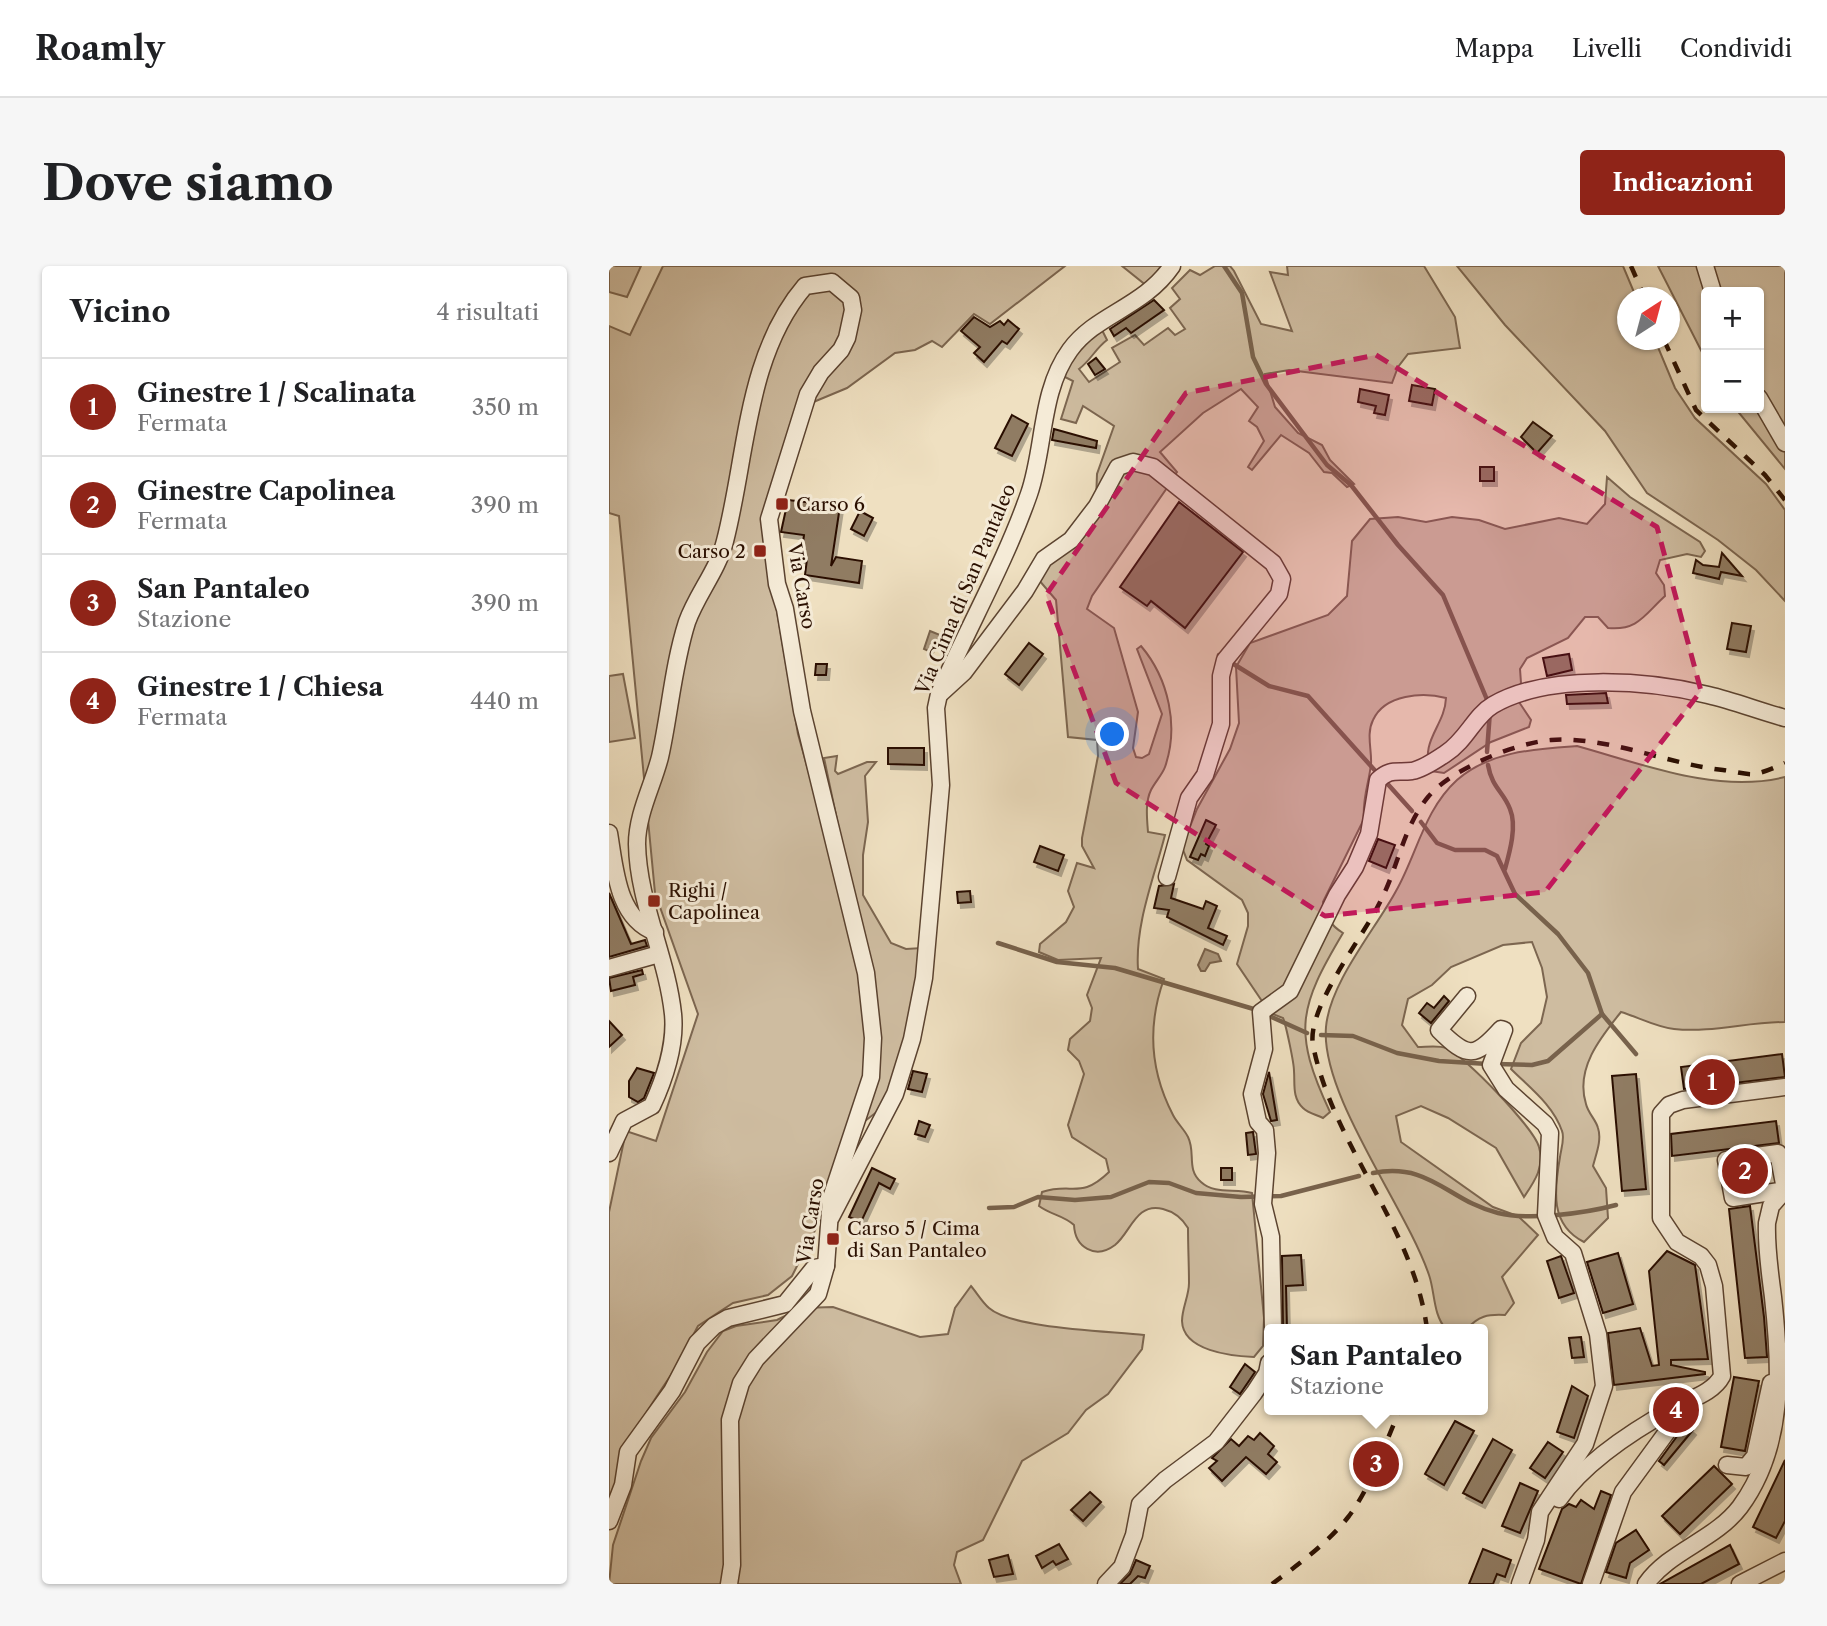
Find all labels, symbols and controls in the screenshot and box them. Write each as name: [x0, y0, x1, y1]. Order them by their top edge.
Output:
text: Roamly: [35, 28, 165, 69]
text: Mappa: [1455, 34, 1534, 63]
text: Livelli: [1572, 34, 1642, 63]
text: Condividi: [1680, 34, 1792, 63]
button: Indicazioni: [1580, 150, 1785, 215]
text: Dove siamo: [42, 152, 334, 213]
north arrow: [1617, 287, 1680, 350]
map controls: [1701, 287, 1764, 413]
button: +: [1701, 287, 1764, 350]
text: Vicino: [70, 293, 170, 330]
text: 4 risultati: [436, 298, 539, 326]
button: −: [1701, 350, 1764, 413]
text: Ginestre 1 / Scalinata: [137, 377, 416, 409]
text: 1: [88, 393, 98, 421]
text: 350 m: [472, 393, 539, 421]
text: Fermata: [137, 409, 227, 437]
text: Ginestre Capolinea: [137, 475, 395, 507]
street label: Via Cima di San Pantaleo: [910, 480, 1020, 699]
text: 2: [86, 491, 100, 519]
text: 390 m: [471, 491, 539, 519]
place label: Carso 6: [796, 493, 865, 516]
marker: Carso 6: [774, 496, 790, 512]
text: Fermata: [137, 507, 227, 535]
place label: Carso 2: [677, 540, 746, 563]
street label: Via Carso: [782, 540, 820, 631]
marker: Carso 2: [752, 543, 768, 559]
text: San Pantaleo: [137, 573, 310, 605]
text: 3: [87, 589, 100, 617]
text: 390 m: [471, 589, 539, 617]
text: Stazione: [137, 605, 231, 633]
text: Ginestre 1 / Chiesa: [137, 671, 384, 703]
text: 4: [86, 687, 100, 715]
text: 440 m: [470, 687, 539, 715]
text: Fermata: [137, 703, 227, 731]
your location: [1095, 717, 1129, 751]
place label: Righi / Capolinea: [668, 879, 760, 924]
marker: Righi / Capolinea: [646, 893, 662, 909]
pin: 1: [1689, 1056, 1735, 1108]
pin: 2: [1722, 1145, 1768, 1197]
street label: Via Carso: [792, 1176, 829, 1267]
place label: Carso 5 / Cima di San Pantaleo: [847, 1217, 987, 1262]
marker: Carso 5 / Cima di San Pantaleo: [825, 1231, 841, 1247]
popup: [1264, 1324, 1488, 1415]
text: San Pantaleo: [1290, 1340, 1462, 1372]
text: Stazione: [1290, 1372, 1384, 1400]
pin: 4: [1653, 1384, 1699, 1436]
pin: 3: [1353, 1438, 1399, 1490]

